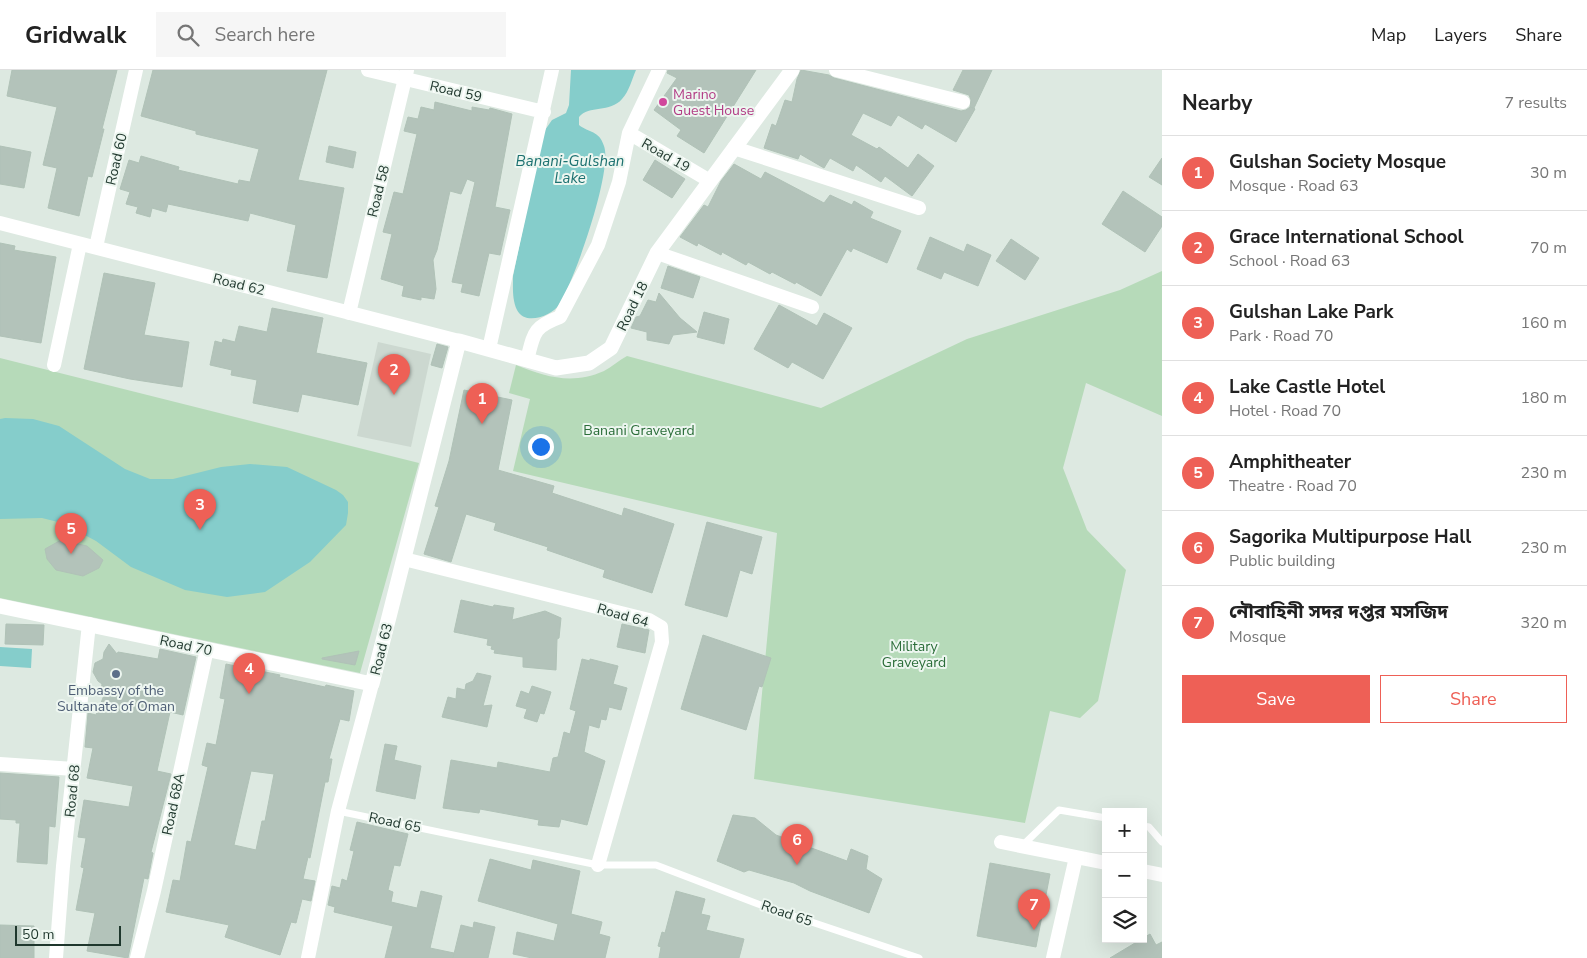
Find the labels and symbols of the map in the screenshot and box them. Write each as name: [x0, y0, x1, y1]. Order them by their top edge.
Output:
street label: Road 59: [428, 76, 484, 107]
place label: Marino Guest House: [673, 85, 754, 120]
marker: Marino Guest House: [657, 96, 669, 108]
street label: Road 60: [101, 131, 132, 187]
street label: Road 19: [638, 134, 693, 177]
water label: Banani-Gulshan Lake: [516, 151, 624, 188]
street label: Road 58: [363, 163, 394, 219]
street label: Road 62: [211, 269, 267, 300]
street label: Road 18: [612, 278, 653, 334]
pin: 2: [378, 354, 410, 395]
pin: 1: [466, 383, 498, 424]
park label: Banani Graveyard: [583, 421, 695, 440]
your location: [528, 434, 554, 460]
pin: 3: [184, 489, 216, 530]
pin: 5: [55, 513, 87, 554]
street label: Road 64: [595, 599, 651, 632]
street label: Road 63: [366, 621, 397, 677]
street label: Road 70: [158, 631, 214, 660]
park label: Military Graveyard: [882, 637, 946, 672]
pin: 4: [233, 653, 265, 694]
marker: Embassy of the Sultanate of Oman: [110, 668, 122, 680]
place label: Embassy of the Sultanate of Oman: [57, 681, 175, 716]
street label: Road 68: [60, 764, 85, 818]
street label: Road 68A: [158, 771, 189, 837]
street label: Road 65: [367, 808, 423, 837]
pin: 6: [781, 824, 813, 865]
pin: 7: [1018, 889, 1050, 930]
street label: Road 65: [759, 896, 815, 931]
scale bar: [15, 923, 121, 946]

